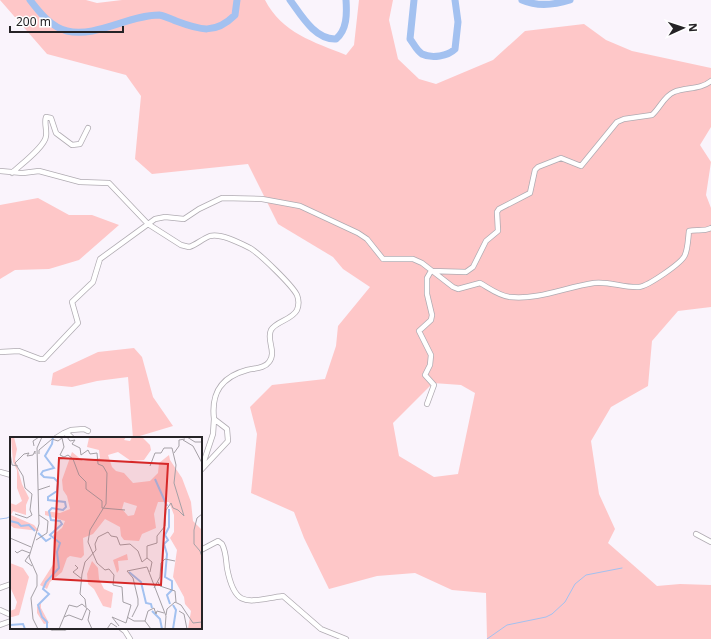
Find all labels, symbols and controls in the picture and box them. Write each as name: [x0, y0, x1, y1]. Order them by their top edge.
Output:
scale bar: [10, 8, 123, 34]
north arrow: [663, 8, 703, 48]
text: 200 m: [16, 13, 51, 30]
text: N: [686, 23, 701, 32]
inset map: [10, 437, 202, 629]

